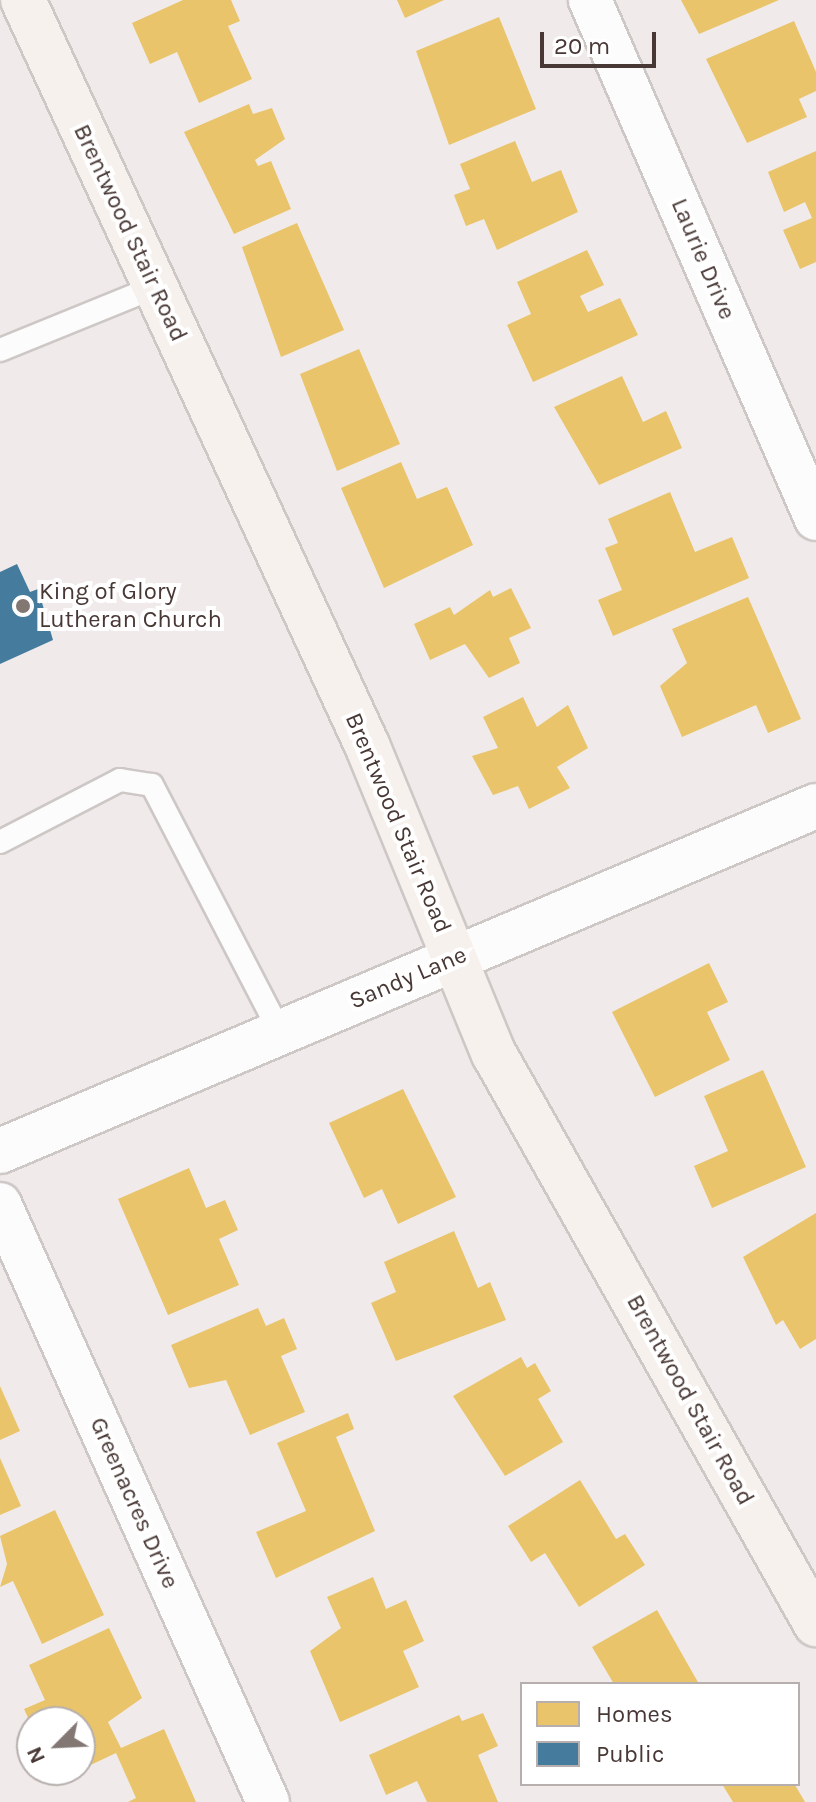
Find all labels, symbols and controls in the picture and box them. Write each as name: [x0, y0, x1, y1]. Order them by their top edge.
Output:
scale bar: [544, 16, 660, 66]
text: 20 m: [554, 32, 610, 60]
street label: Brentwood Stair Road: [67, 120, 193, 346]
street label: Laurie Drive: [665, 194, 741, 324]
place label: King of Glory Lutheran Church: [39, 578, 222, 634]
marker: King of Glory Lutheran Church: [14, 597, 32, 615]
street label: Brentwood Stair Road: [339, 709, 457, 937]
street label: Sandy Lane: [345, 940, 471, 1016]
street label: Brentwood Stair Road: [620, 1290, 760, 1510]
street label: Greenacres Drive: [83, 1413, 185, 1593]
legend: [520, 1682, 800, 1786]
text: Homes: [596, 1700, 673, 1728]
north arrow: [16, 1706, 96, 1786]
text: Public: [596, 1740, 664, 1768]
text: N: [21, 1742, 51, 1767]

